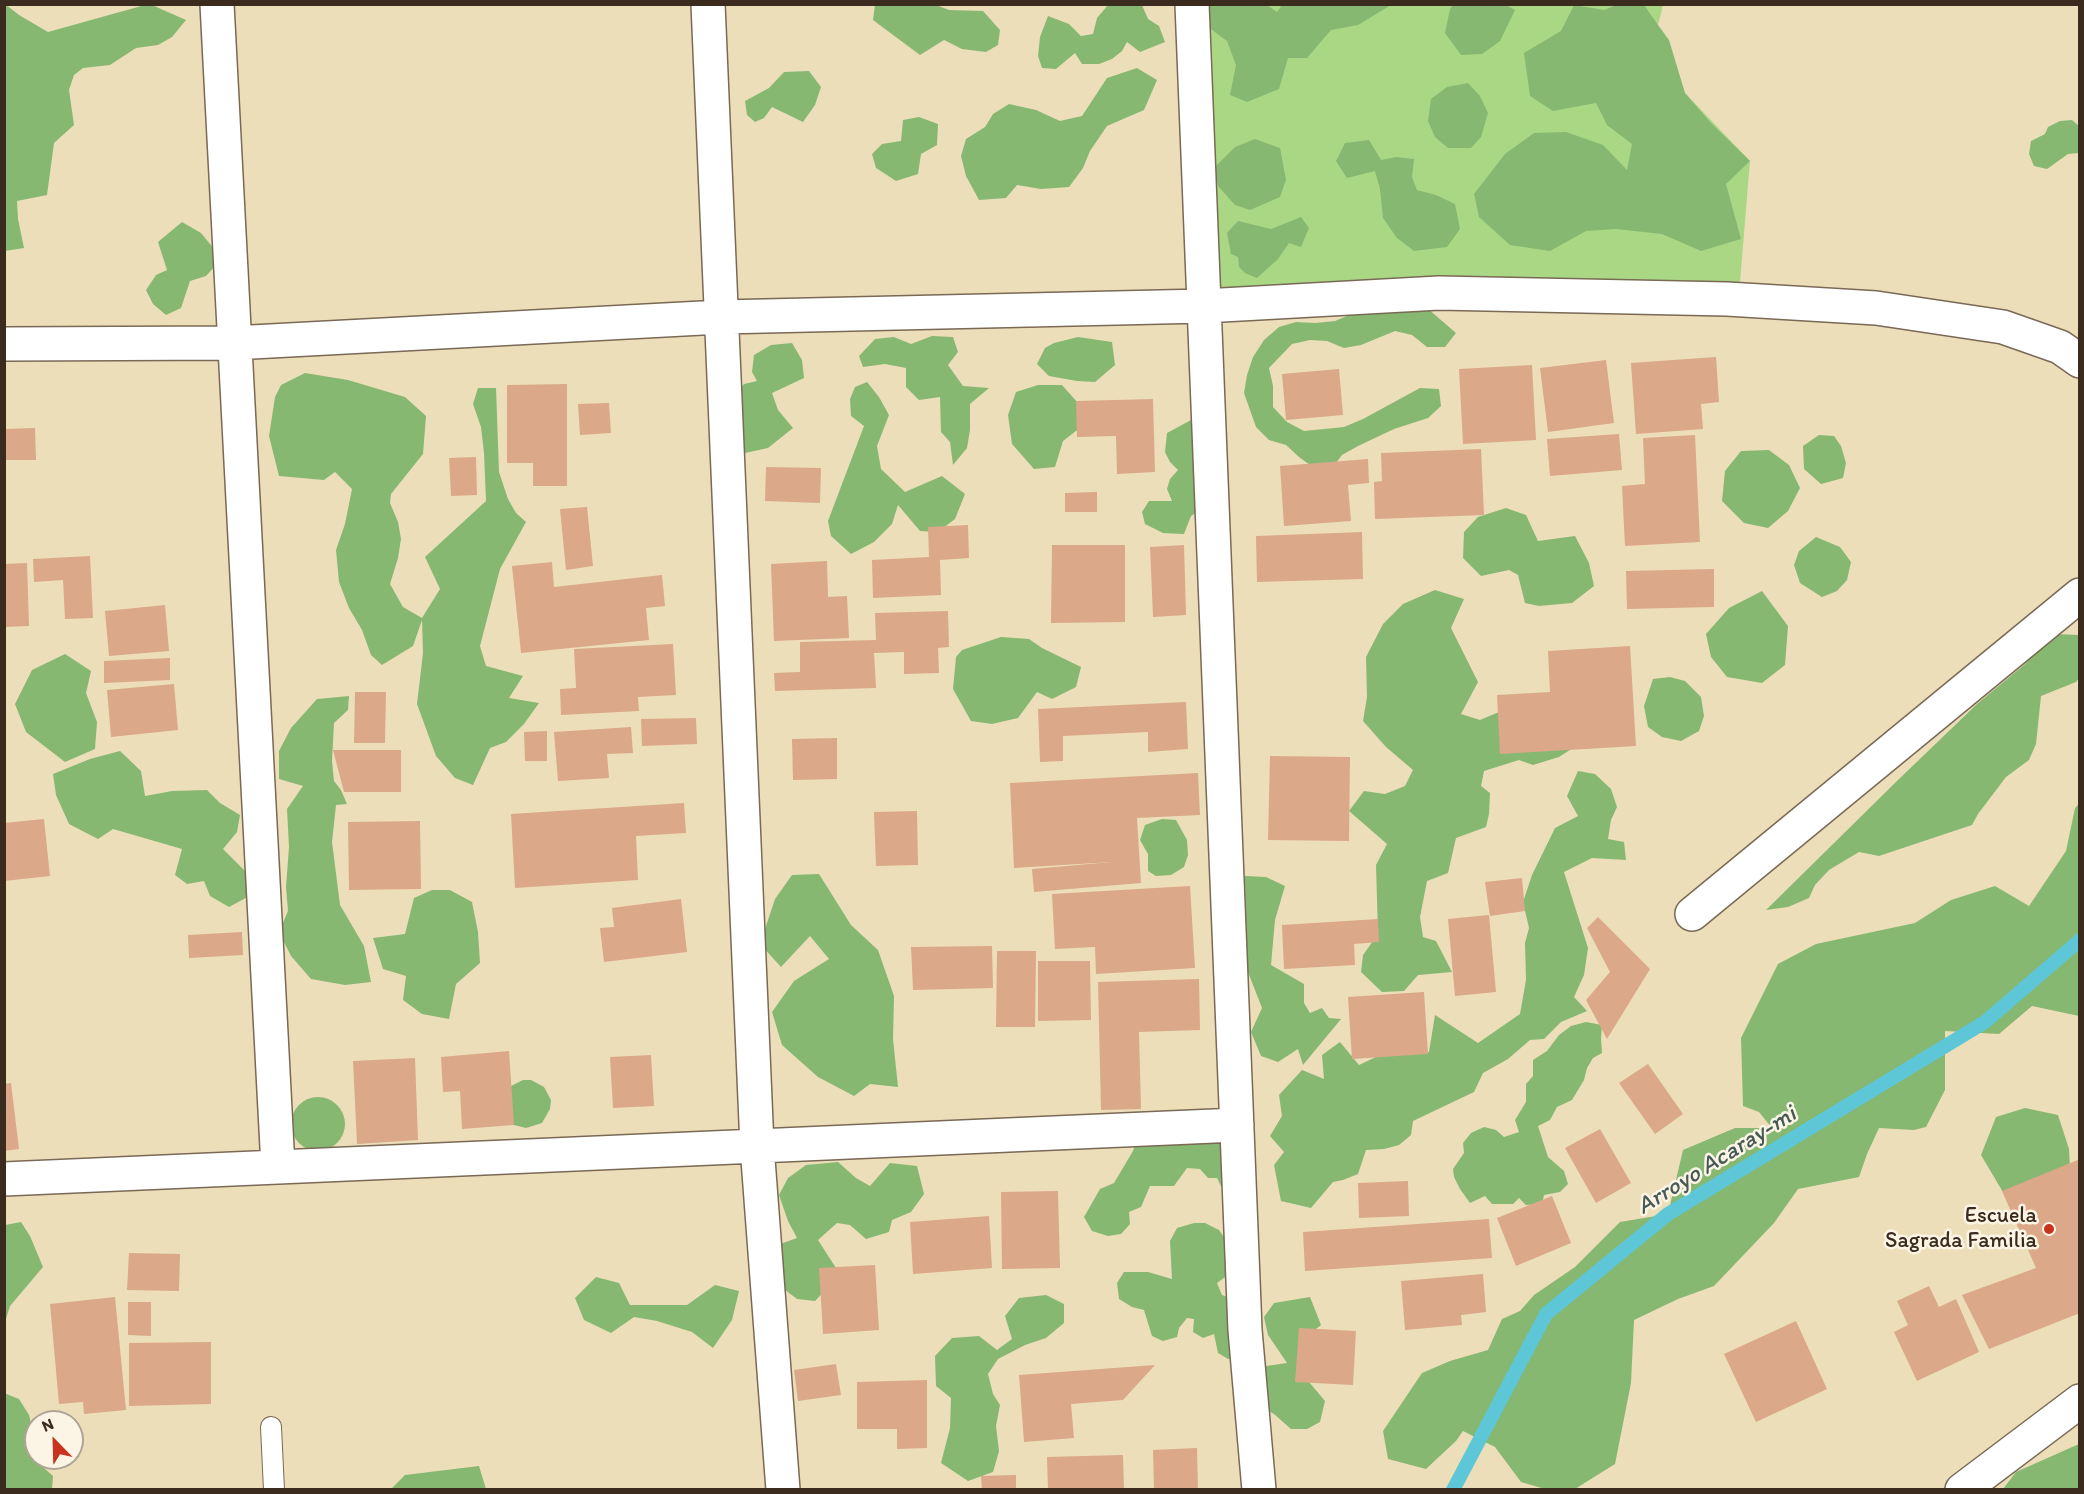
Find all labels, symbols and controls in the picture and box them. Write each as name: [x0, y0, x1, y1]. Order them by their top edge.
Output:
water label: Arroyo Acaray-mi: [1632, 1100, 1802, 1222]
place label: Escuela Sagrada Familia: [1885, 1203, 2037, 1254]
marker: Escuela Sagrada Familia: [2042, 1222, 2056, 1236]
north arrow: [24, 1410, 84, 1470]
text: N: [39, 1414, 56, 1436]

